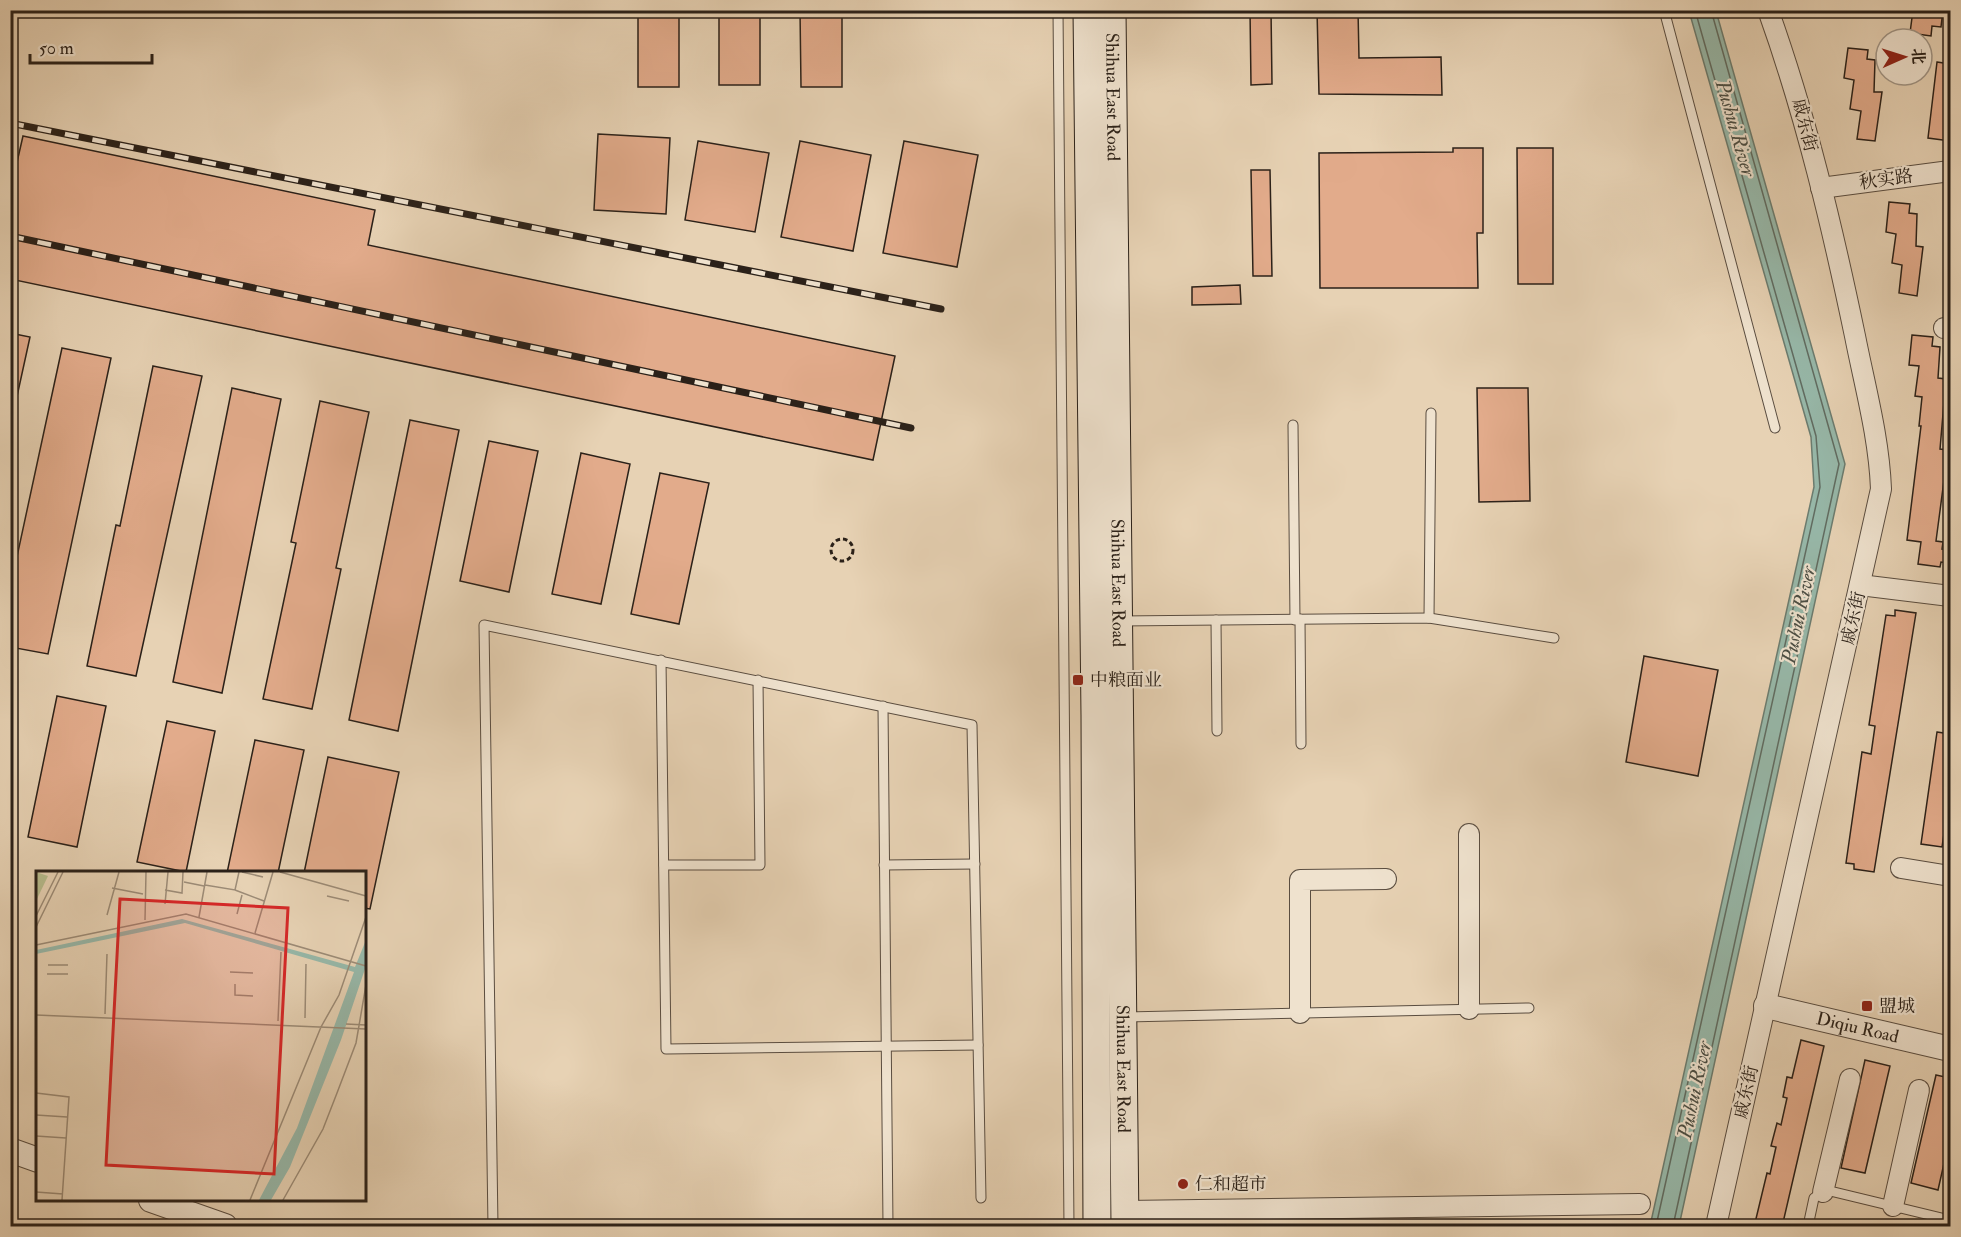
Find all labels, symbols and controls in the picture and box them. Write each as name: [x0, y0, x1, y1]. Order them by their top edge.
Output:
scale bar: [30, 27, 152, 65]
north arrow: [1874, 27, 1934, 87]
street label: Shihua East Road: [1100, 33, 1125, 161]
text: 50 m: [39, 37, 74, 60]
text: 北: [1908, 48, 1928, 65]
water label: Pushui River: [1710, 76, 1762, 181]
street label: 戚东街: [1787, 96, 1822, 154]
street label: 秋实路: [1858, 164, 1914, 195]
street label: Shihua East Road: [1105, 519, 1130, 647]
water label: Pushui River: [1776, 562, 1821, 667]
street label: 戚东街: [1836, 589, 1871, 647]
place label: 中粮面业: [1090, 669, 1162, 692]
marker: 中粮面业: [1071, 673, 1085, 687]
inset map: [36, 871, 366, 1201]
place label: 盟城: [1879, 995, 1915, 1018]
marker: 盟城: [1860, 999, 1874, 1013]
street label: Shihua East Road: [1111, 1005, 1135, 1133]
street label: Diqiu Road: [1814, 1007, 1901, 1049]
water label: Pushui River: [1672, 1037, 1717, 1142]
street label: 戚东街: [1729, 1063, 1764, 1121]
place label: 仁和超市: [1195, 1173, 1267, 1196]
marker: 仁和超市: [1176, 1177, 1190, 1191]

